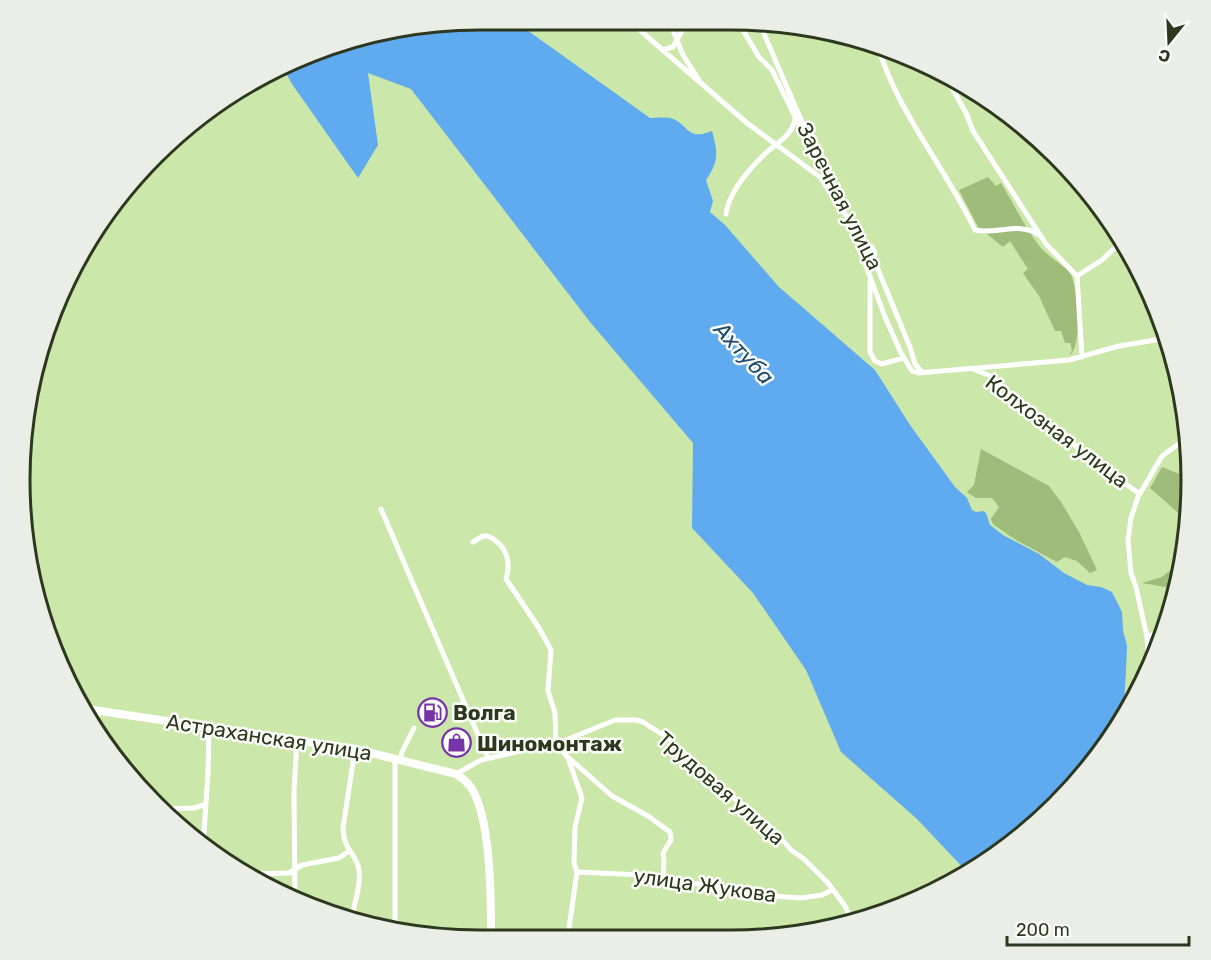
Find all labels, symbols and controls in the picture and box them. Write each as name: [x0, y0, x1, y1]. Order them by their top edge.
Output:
north arrow: [1139, 12, 1199, 72]
text: С: [1156, 45, 1173, 67]
street label: Заречная улица: [792, 118, 888, 274]
water label: Ахтуба: [708, 315, 780, 390]
street label: Колхозная улица: [981, 369, 1133, 493]
fuel station icon: Волга: [416, 696, 448, 728]
place label: Волга: [453, 700, 516, 725]
street label: Астраханская улица: [164, 708, 374, 766]
street label: Трудовая улица: [652, 726, 790, 850]
shop icon: Шиномонтаж: [440, 727, 472, 759]
place label: Шиномонтаж: [477, 731, 622, 756]
street label: улица Жукова: [632, 863, 778, 907]
scale bar: [1007, 909, 1188, 947]
text: 200 m: [1016, 919, 1070, 941]

